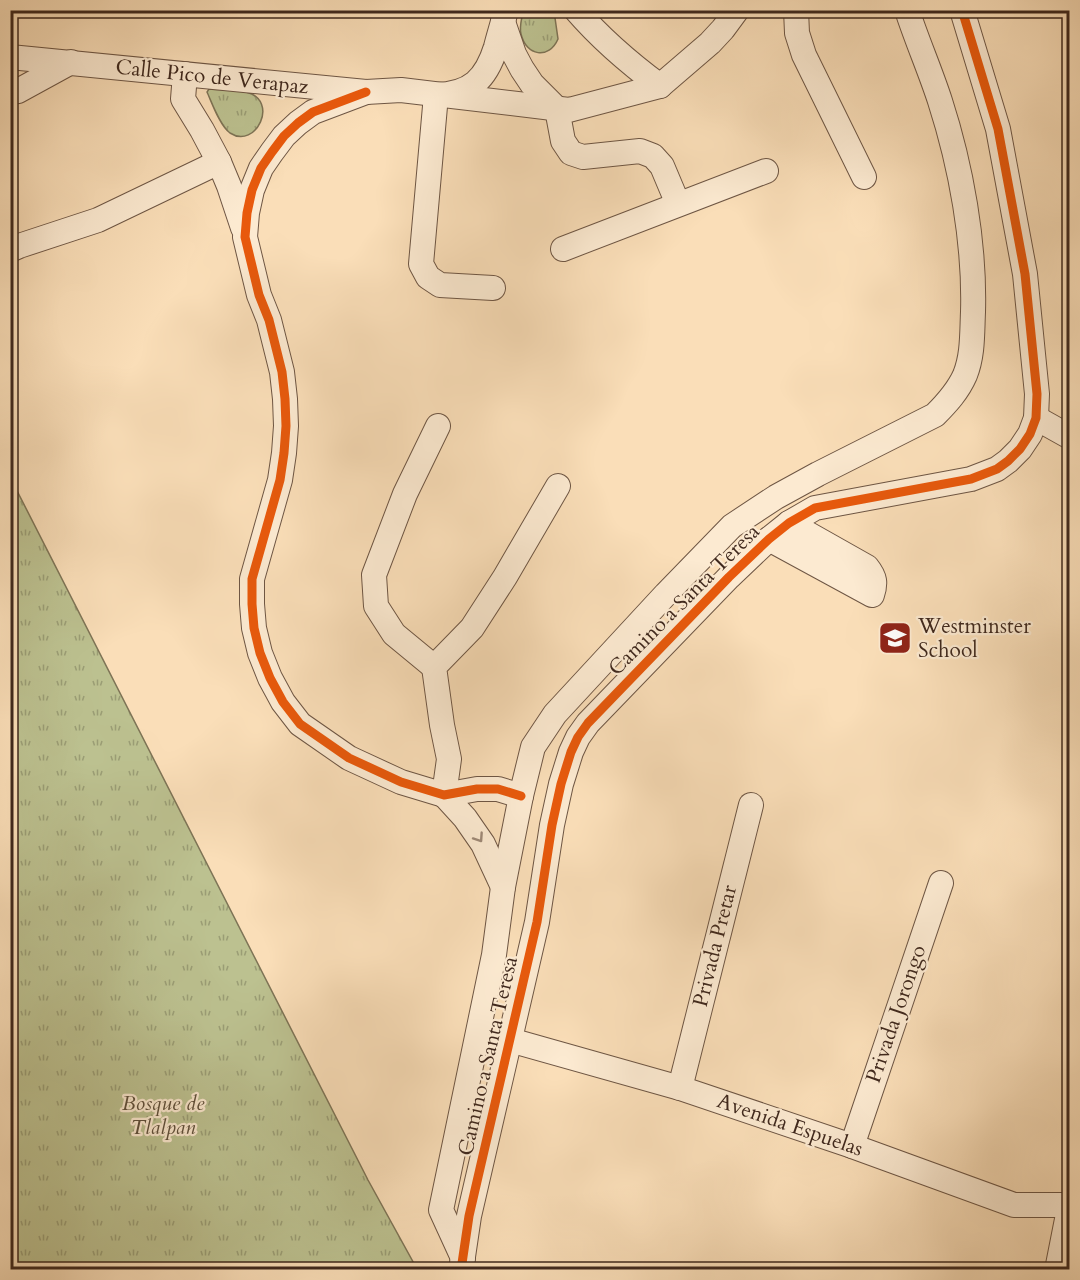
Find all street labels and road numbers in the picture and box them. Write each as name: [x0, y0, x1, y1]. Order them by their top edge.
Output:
street label: Calle Pico de Verapaz: [114, 52, 310, 102]
street label: Camino a Santa Teresa: [602, 518, 766, 682]
street label: Privada Pretar: [686, 882, 744, 1010]
street label: Privada Jorongo: [859, 941, 933, 1087]
street label: Camino a Santa Teresa: [451, 954, 525, 1158]
street label: Avenida Espuelas: [713, 1086, 867, 1164]

